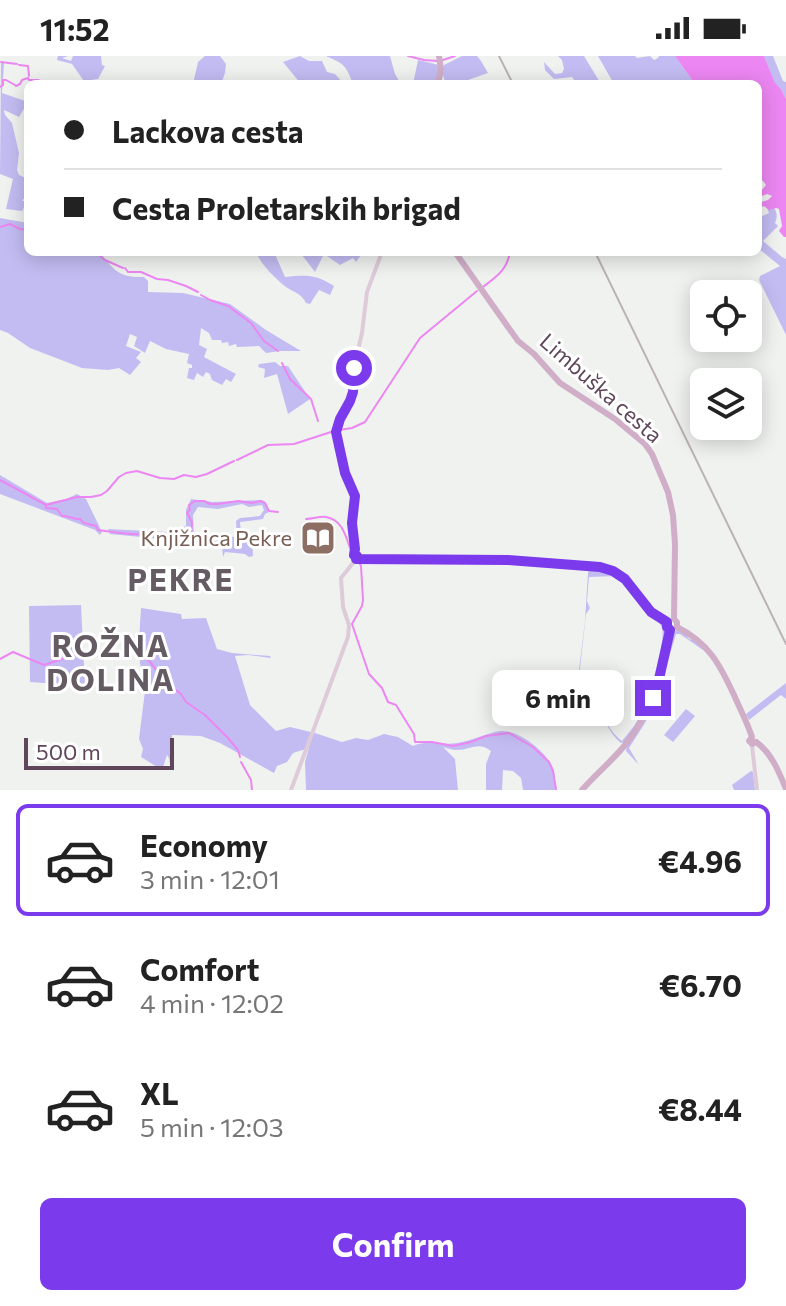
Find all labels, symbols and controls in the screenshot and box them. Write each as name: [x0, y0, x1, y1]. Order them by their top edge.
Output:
text: 11:52: [40, 10, 110, 47]
text: Lackova cesta: [112, 112, 304, 149]
text: Cesta Proletarskih brigad: [112, 189, 461, 226]
map controls: [690, 280, 762, 440]
button: locate: [690, 280, 762, 352]
street label: Limbuška cesta: [535, 327, 668, 448]
route start: [336, 350, 372, 386]
button: layers: [690, 368, 762, 440]
library icon: Knjižnica Pekre: [299, 519, 337, 557]
place label: Knjižnica Pekre: [141, 524, 292, 551]
district label: PEKRE: [128, 560, 234, 597]
district label: ROŽNA DOLINA: [46, 626, 176, 697]
callout: 6 min: [493, 670, 625, 726]
route end: [635, 680, 671, 716]
text: 6 min: [525, 682, 591, 713]
scale bar: [24, 734, 174, 770]
text: 500 m: [36, 738, 101, 765]
icon: car: [44, 824, 116, 896]
text: Economy: [140, 826, 268, 863]
text: €4.96: [658, 842, 742, 879]
text: 3 min · 12:01: [140, 863, 280, 894]
icon: car: [44, 948, 116, 1020]
text: Comfort: [140, 950, 259, 987]
text: €6.70: [659, 966, 742, 1003]
text: 4 min · 12:02: [140, 987, 284, 1018]
icon: car: [44, 1072, 116, 1144]
text: XL: [140, 1074, 179, 1111]
text: €8.44: [658, 1090, 742, 1127]
text: 5 min · 12:03: [140, 1111, 284, 1142]
button: Confirm: [40, 1198, 746, 1290]

